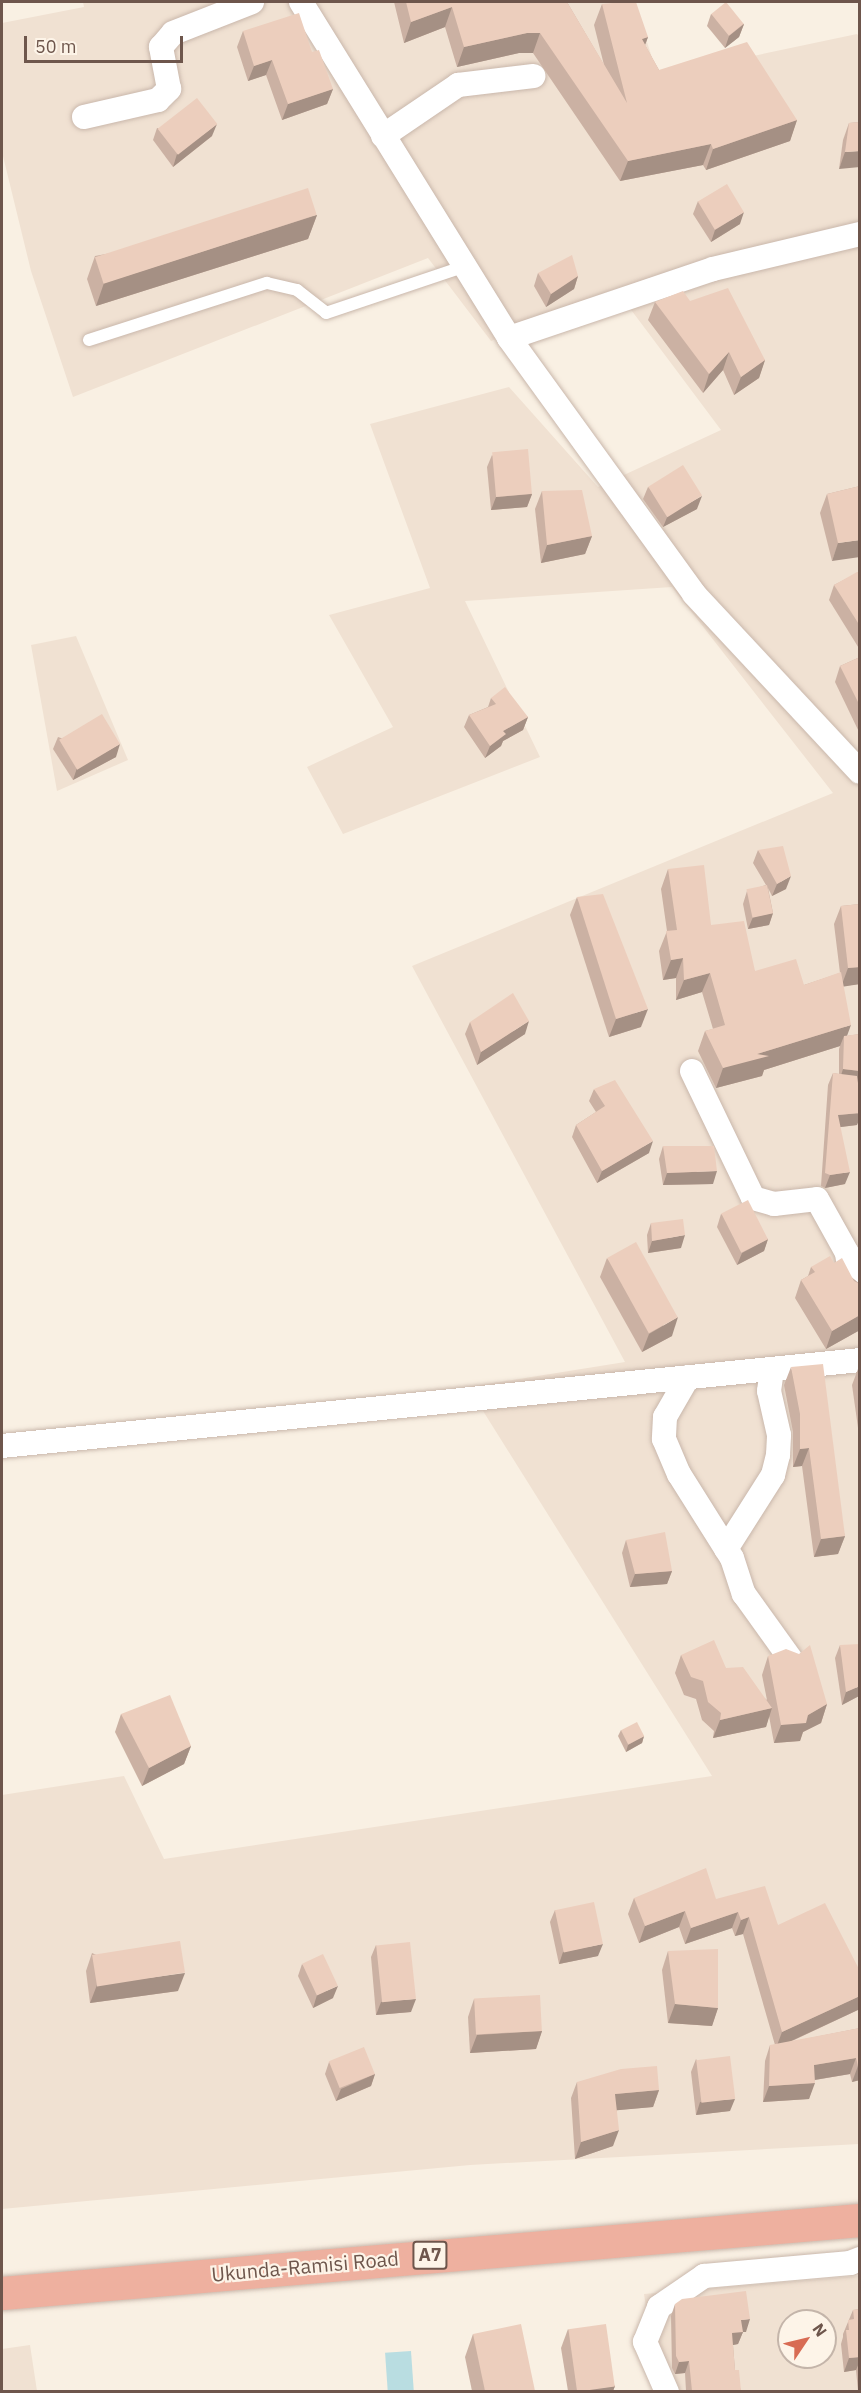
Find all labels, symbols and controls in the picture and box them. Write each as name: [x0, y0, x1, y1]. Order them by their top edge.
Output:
scale bar: [27, 24, 186, 62]
text: 50 m: [35, 35, 77, 58]
road number: A7: [412, 2240, 448, 2270]
street label: Ukunda-Ramisi Road: [210, 2246, 400, 2286]
north arrow: [777, 2309, 837, 2369]
text: N: [809, 2319, 832, 2340]

